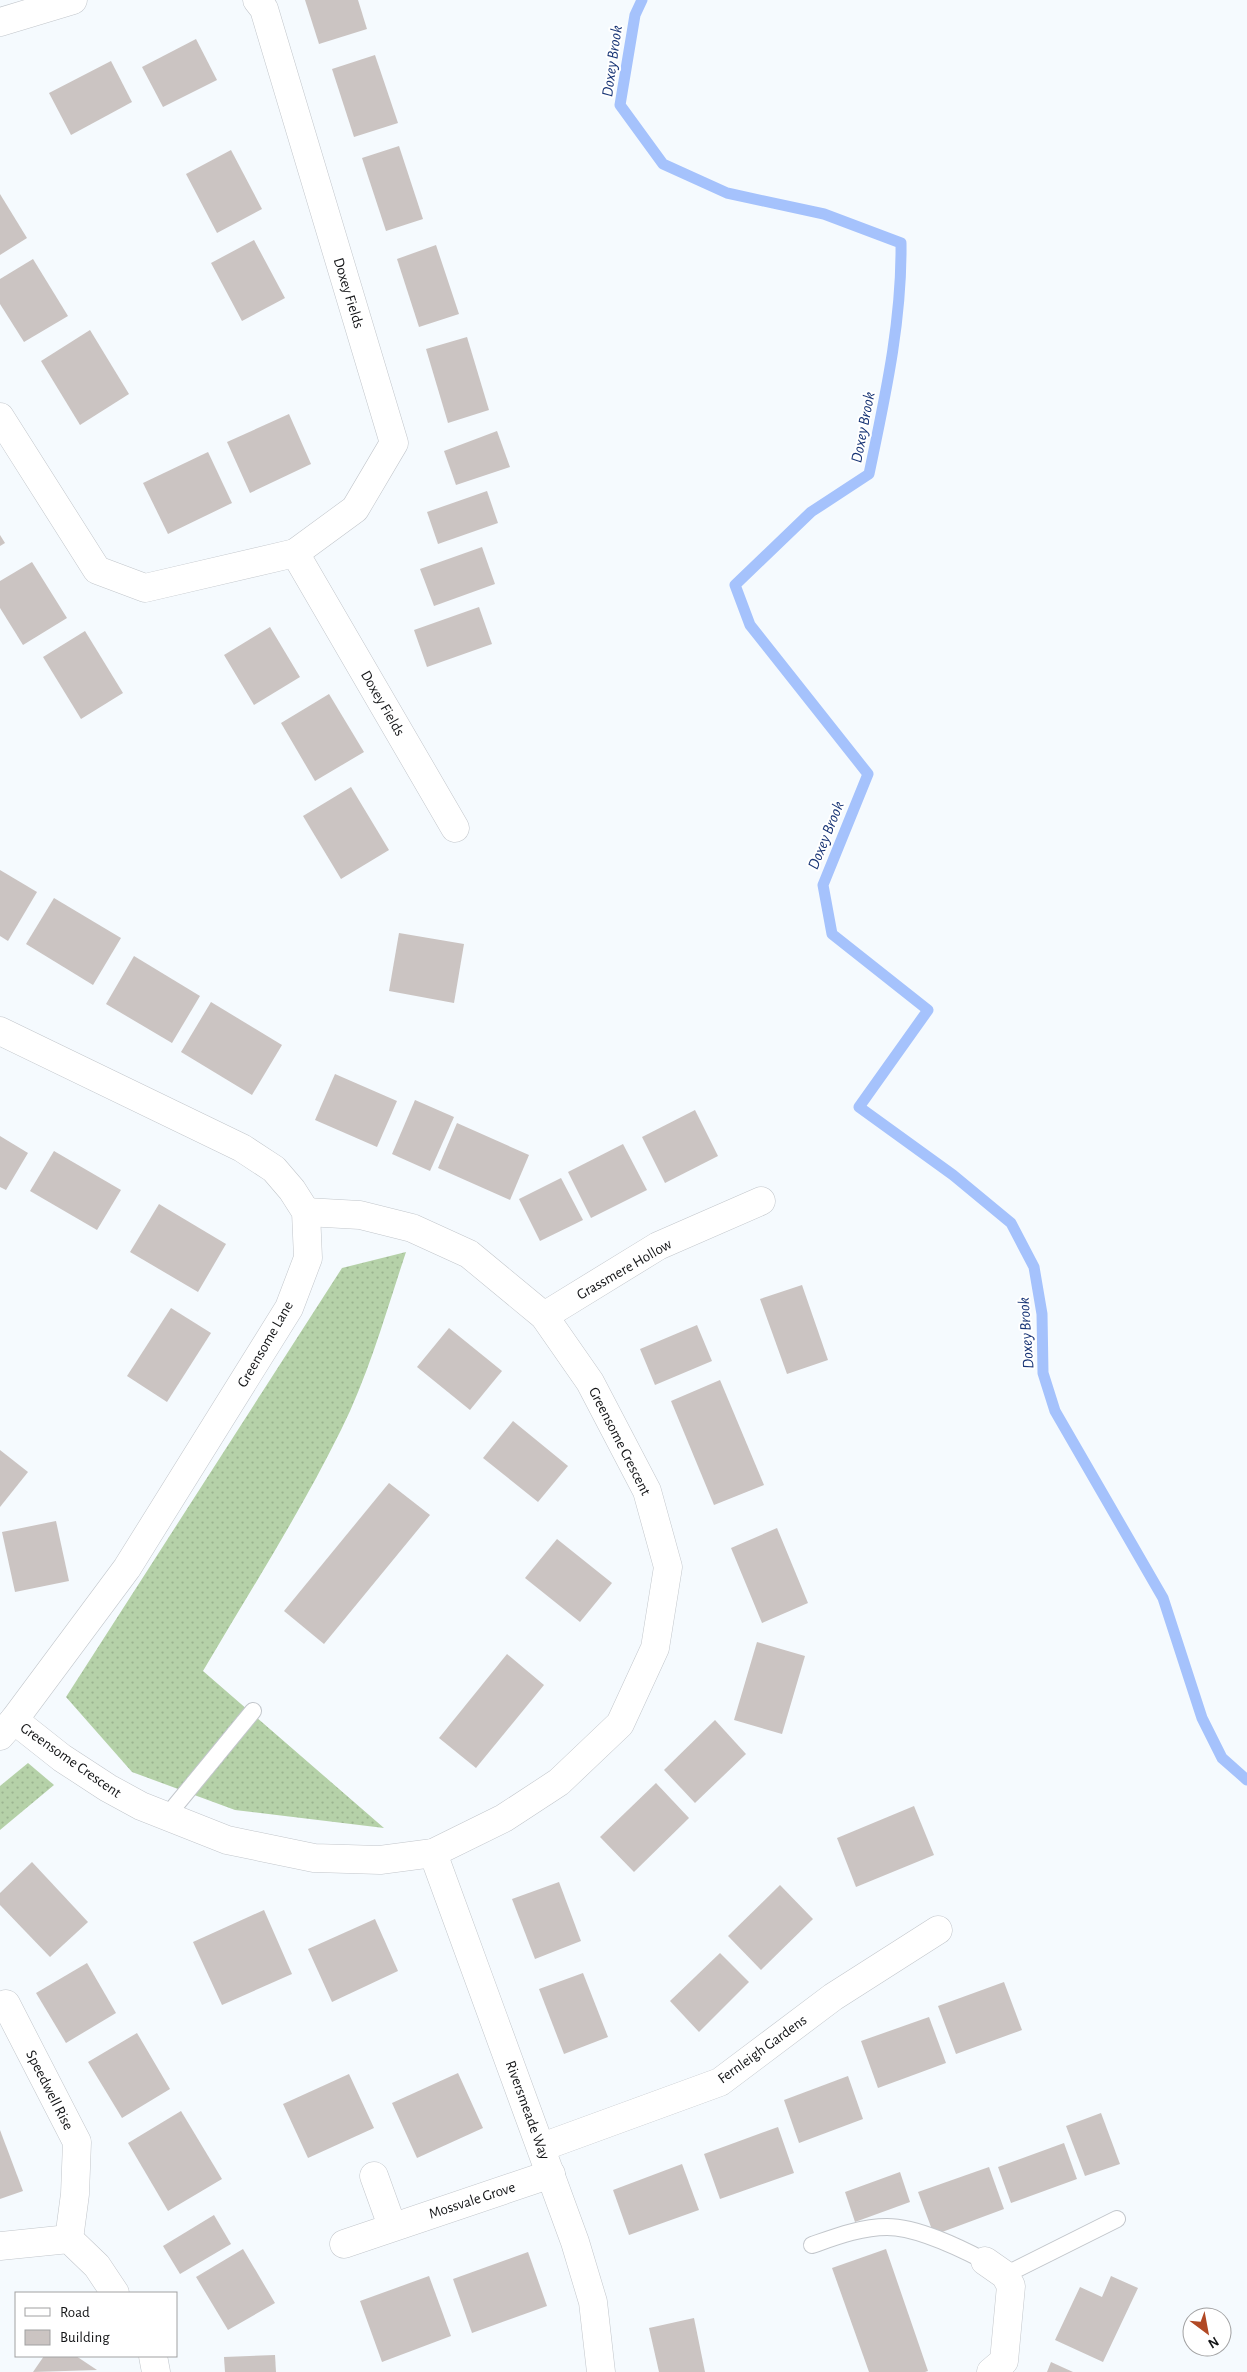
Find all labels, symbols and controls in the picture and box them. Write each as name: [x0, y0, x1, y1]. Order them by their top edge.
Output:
water label: Doxey Brook: [599, 24, 625, 98]
street label: Doxey Fields: [331, 256, 366, 330]
water label: Doxey Brook: [848, 390, 878, 464]
street label: Doxey Fields: [358, 668, 407, 739]
water label: Doxey Brook: [805, 799, 847, 872]
street label: Grassmere Hollow: [574, 1236, 674, 1303]
water label: Doxey Brook: [1016, 1297, 1036, 1369]
street label: Greensome Lane: [235, 1298, 296, 1390]
street label: Greensome Crescent: [586, 1385, 653, 1498]
street label: Greensome Crescent: [18, 1720, 124, 1801]
street label: Fernleigh Gardens: [715, 2012, 809, 2087]
street label: Speedwell Rise: [23, 2048, 76, 2133]
street label: Riversmeade Way: [503, 2059, 553, 2162]
street label: Mossvale Grove: [427, 2179, 517, 2221]
legend: [15, 2292, 178, 2357]
text: Road: [60, 2305, 90, 2320]
north arrow: [1182, 2307, 1232, 2357]
text: Building: [60, 2330, 110, 2345]
text: N: [1206, 2334, 1221, 2351]

